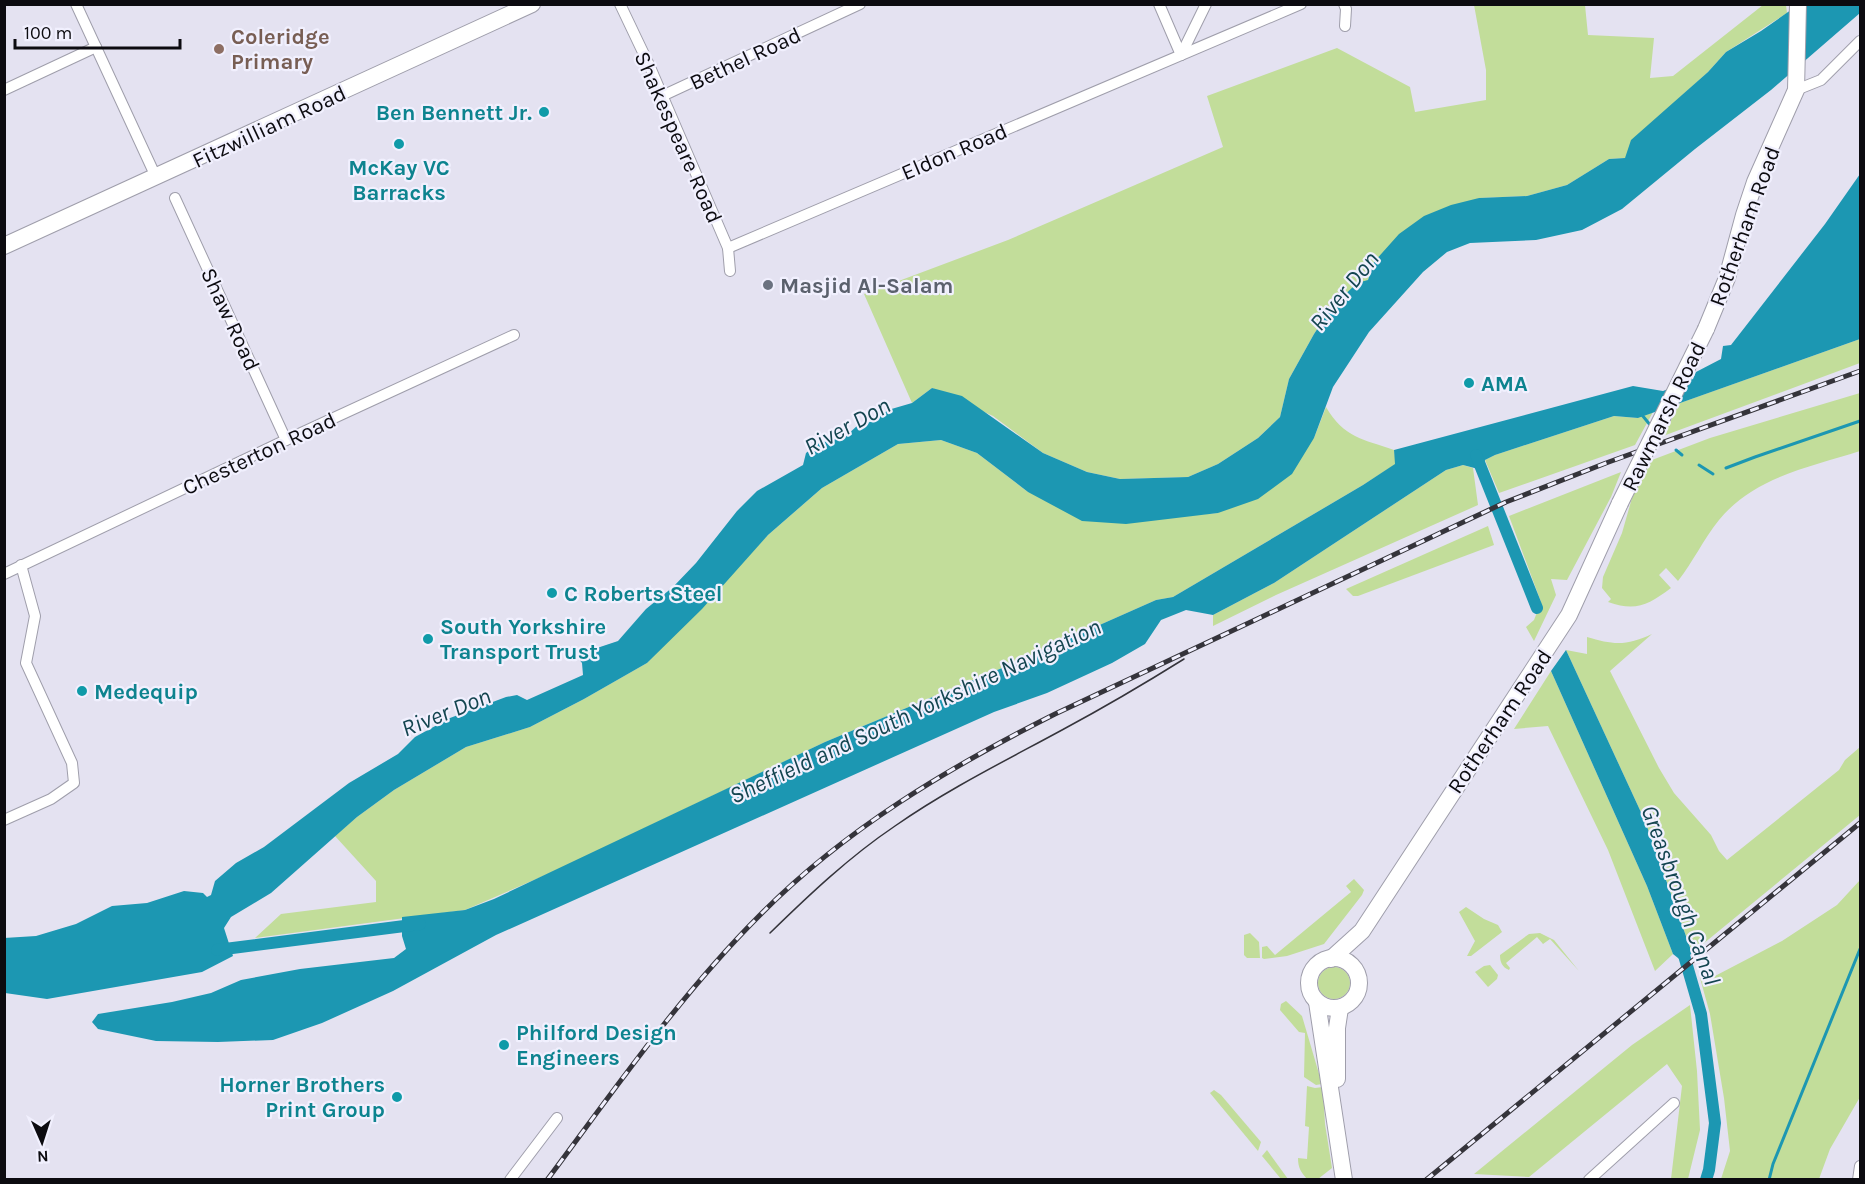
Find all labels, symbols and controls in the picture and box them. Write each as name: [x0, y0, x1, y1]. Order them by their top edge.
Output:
scale bar: [15, 12, 180, 50]
text: 100 m: [24, 22, 72, 44]
street label: Bethel Road: [686, 22, 805, 96]
place label: Coleridge Primary: [231, 24, 330, 75]
marker: Coleridge Primary: [212, 42, 226, 56]
street label: Shakespeare Road: [629, 47, 728, 227]
street label: Fitzwilliam Road: [188, 80, 350, 174]
place label: Ben Bennett Jr.: [376, 100, 532, 126]
marker: Ben Bennett Jr.: [537, 105, 551, 119]
street label: Eldon Road: [897, 118, 1011, 186]
marker: McKay VC Barracks: [392, 137, 406, 151]
street label: Rotherham Road: [1704, 143, 1786, 310]
place label: McKay VC Barracks: [348, 155, 450, 206]
water label: River Don: [1303, 246, 1385, 336]
street label: Shaw Road: [195, 264, 265, 375]
place label: Masjid Al-Salam: [780, 273, 953, 299]
marker: Masjid Al-Salam: [761, 278, 775, 292]
street label: Rawmarsh Road: [1617, 338, 1711, 495]
place label: AMA: [1481, 371, 1528, 397]
marker: AMA: [1462, 376, 1476, 390]
water label: River Don: [799, 391, 895, 461]
street label: Chesterton Road: [178, 407, 340, 501]
place label: C Roberts Steel: [564, 581, 723, 607]
marker: C Roberts Steel: [545, 586, 559, 600]
water label: Sheffield and South Yorkshire Navigation: [725, 612, 1105, 810]
place label: South Yorkshire Transport Trust: [440, 614, 606, 665]
marker: South Yorkshire Transport Trust: [421, 632, 435, 646]
street label: Rotherham Road: [1442, 645, 1558, 799]
place label: Medequip: [94, 679, 198, 705]
water label: River Don: [397, 681, 495, 743]
marker: Medequip: [75, 684, 89, 698]
water label: Greasbrough Canal: [1635, 801, 1727, 989]
place label: Philford Design Engineers: [516, 1020, 677, 1071]
marker: Philford Design Engineers: [497, 1038, 511, 1052]
place label: Horner Brothers Print Group: [219, 1072, 385, 1123]
marker: Horner Brothers Print Group: [390, 1090, 404, 1104]
north arrow: [12, 1112, 72, 1172]
text: N: [37, 1147, 49, 1166]

